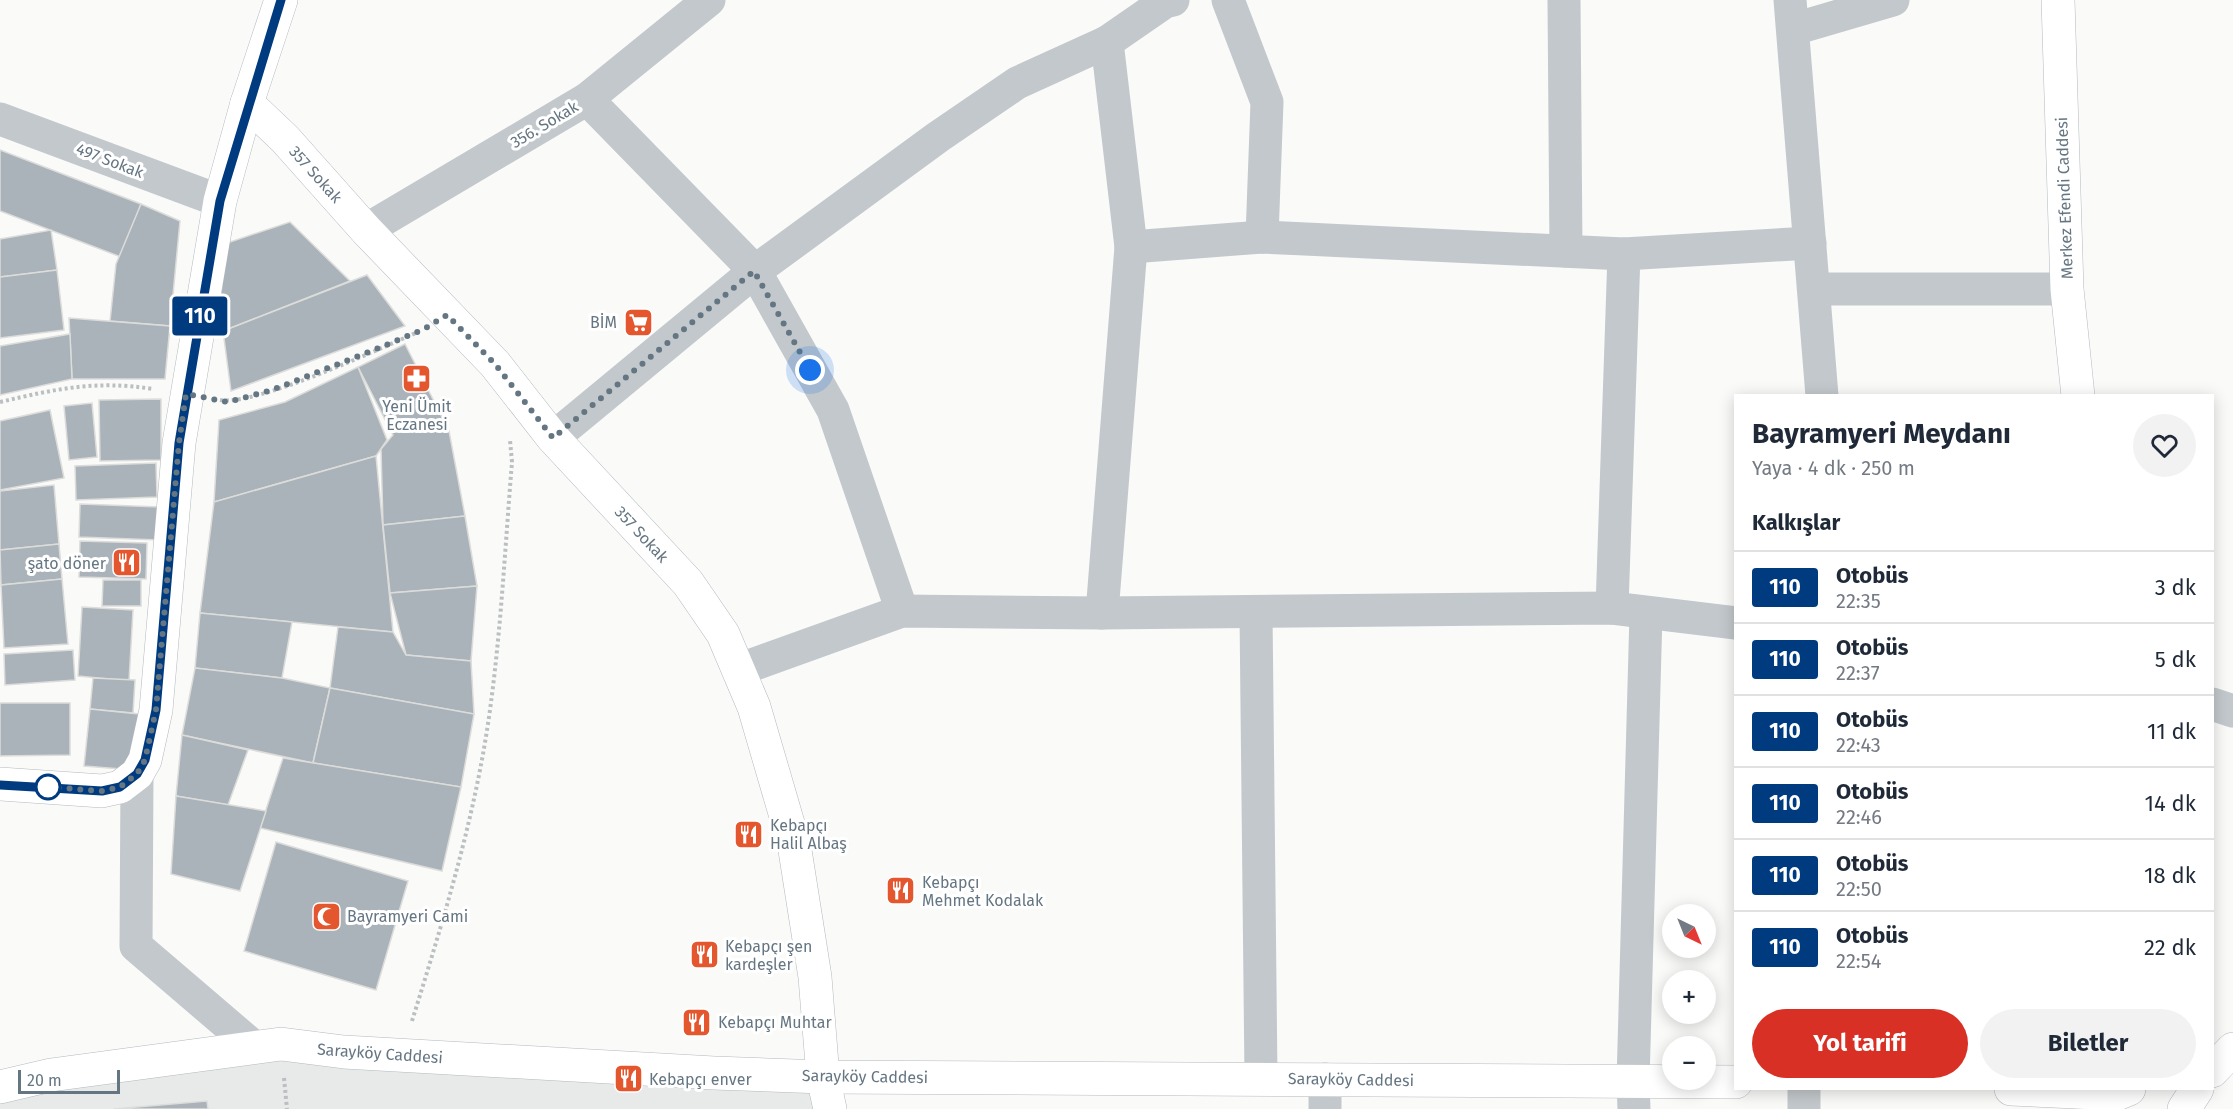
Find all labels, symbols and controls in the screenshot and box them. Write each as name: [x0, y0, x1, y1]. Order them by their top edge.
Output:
street label: 356. Sokak: [507, 96, 582, 152]
street label: Merkez Efendi Caddesi: [2052, 116, 2077, 279]
street label: 497 Sokak: [73, 139, 147, 182]
street label: 357 Sokak: [285, 142, 347, 207]
line badge: 110: [166, 296, 234, 336]
text: 110: [184, 303, 216, 329]
supermarket icon: BİM: [622, 306, 654, 338]
place label: BİM: [590, 312, 617, 332]
your location: [795, 355, 825, 385]
pharmacy icon: Yeni Ümit Eczanesi: [401, 362, 433, 394]
place label: Yeni Ümit Eczanesi: [382, 397, 452, 434]
button: heart: [2133, 414, 2196, 477]
text: Bayramyeri Meydanı: [1752, 417, 2011, 450]
text: Yaya · 4 dk · 250 m: [1752, 456, 1915, 480]
street label: 357 Sokak: [611, 502, 673, 567]
text: Kalkışlar: [1752, 509, 1840, 536]
restaurant icon: şato döner: [111, 547, 143, 579]
place label: şato döner: [28, 554, 107, 574]
text: Otobüs: [1836, 562, 1909, 589]
text: 110: [1769, 574, 1801, 600]
text: 3 dk: [2155, 574, 2196, 601]
text: 22:35: [1836, 589, 1881, 613]
text: Otobüs: [1836, 634, 1909, 661]
text: 110: [1769, 646, 1801, 672]
text: 5 dk: [2155, 646, 2196, 673]
text: 22:37: [1836, 661, 1880, 685]
text: Otobüs: [1836, 706, 1909, 733]
text: 110: [1769, 718, 1801, 744]
text: 11 dk: [2147, 718, 2196, 745]
text: 22:43: [1836, 733, 1881, 757]
unlabelled marker: [35, 774, 61, 800]
text: Otobüs: [1836, 778, 1909, 805]
text: 110: [1769, 790, 1801, 816]
text: 14 dk: [2145, 790, 2196, 817]
text: 22:46: [1836, 805, 1882, 829]
place label: Kebapçı Halil Albaş: [770, 816, 847, 854]
restaurant icon: Kebapçı Halil Albaş: [733, 818, 765, 850]
text: Otobüs: [1836, 850, 1909, 877]
text: 110: [1769, 862, 1801, 888]
text: 18 dk: [2144, 862, 2196, 889]
place label: Kebapçı Mehmet Kodalak: [922, 873, 1044, 910]
restaurant icon: Kebapçı Mehmet Kodalak: [885, 875, 917, 907]
text: 22:50: [1836, 877, 1882, 901]
mosque icon: Bayramyeri Cami: [310, 900, 342, 932]
north arrow: [1662, 904, 1716, 958]
map controls: [1662, 904, 1716, 1090]
place label: Bayramyeri Cami: [347, 907, 468, 926]
text: Otobüs: [1836, 922, 1909, 949]
text: 110: [1769, 934, 1801, 960]
text: 22 dk: [2144, 934, 2196, 961]
place label: Kebapçı şen kardeşler: [725, 937, 812, 975]
restaurant icon: Kebapçı şen kardeşler: [688, 939, 720, 971]
text: 22:54: [1836, 949, 1881, 973]
button: +: [1662, 970, 1716, 1024]
restaurant icon: Kebapçı Muhtar: [681, 1006, 713, 1038]
button: Yol tarifi: [1752, 1009, 1968, 1078]
button: Biletler: [1980, 1009, 2196, 1078]
place label: Kebapçı Muhtar: [718, 1013, 832, 1033]
button: −: [1662, 1036, 1716, 1090]
street label: Sarayköy Caddesi: [316, 1040, 444, 1067]
restaurant icon: Kebapçı enver: [612, 1063, 644, 1095]
street label: Sarayköy Caddesi: [802, 1066, 928, 1087]
scale bar: [18, 1067, 120, 1094]
street label: Sarayköy Caddesi: [1288, 1069, 1414, 1090]
place label: Kebapçı enver: [649, 1070, 752, 1090]
text: 20 m: [27, 1071, 62, 1090]

